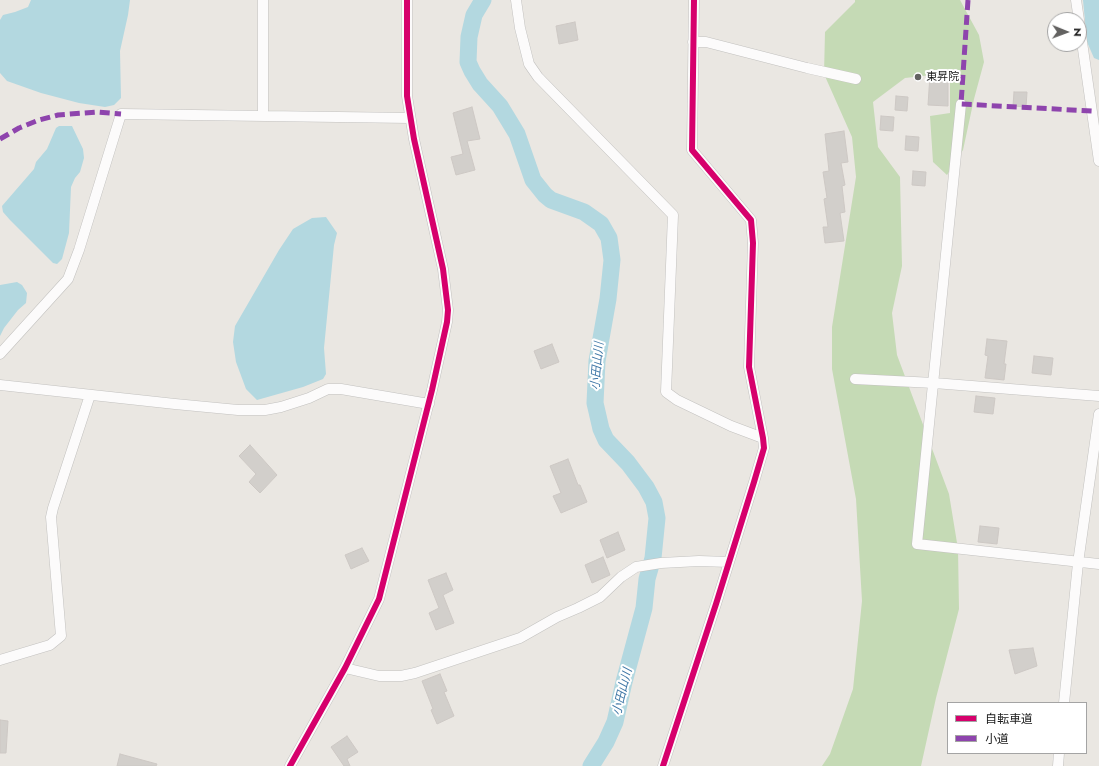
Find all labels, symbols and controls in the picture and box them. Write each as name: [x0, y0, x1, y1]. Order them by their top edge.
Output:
north arrow: [1047, 12, 1087, 52]
text: N: [1070, 28, 1086, 37]
place label: 東昇院: [926, 70, 959, 84]
marker: 東昇院: [913, 72, 923, 82]
water label: 小田山川: [589, 341, 607, 391]
water label: 小田山川: [610, 667, 636, 717]
legend: [947, 702, 1087, 754]
text: 自転車道: [985, 710, 1033, 728]
text: 小道: [985, 730, 1009, 748]

